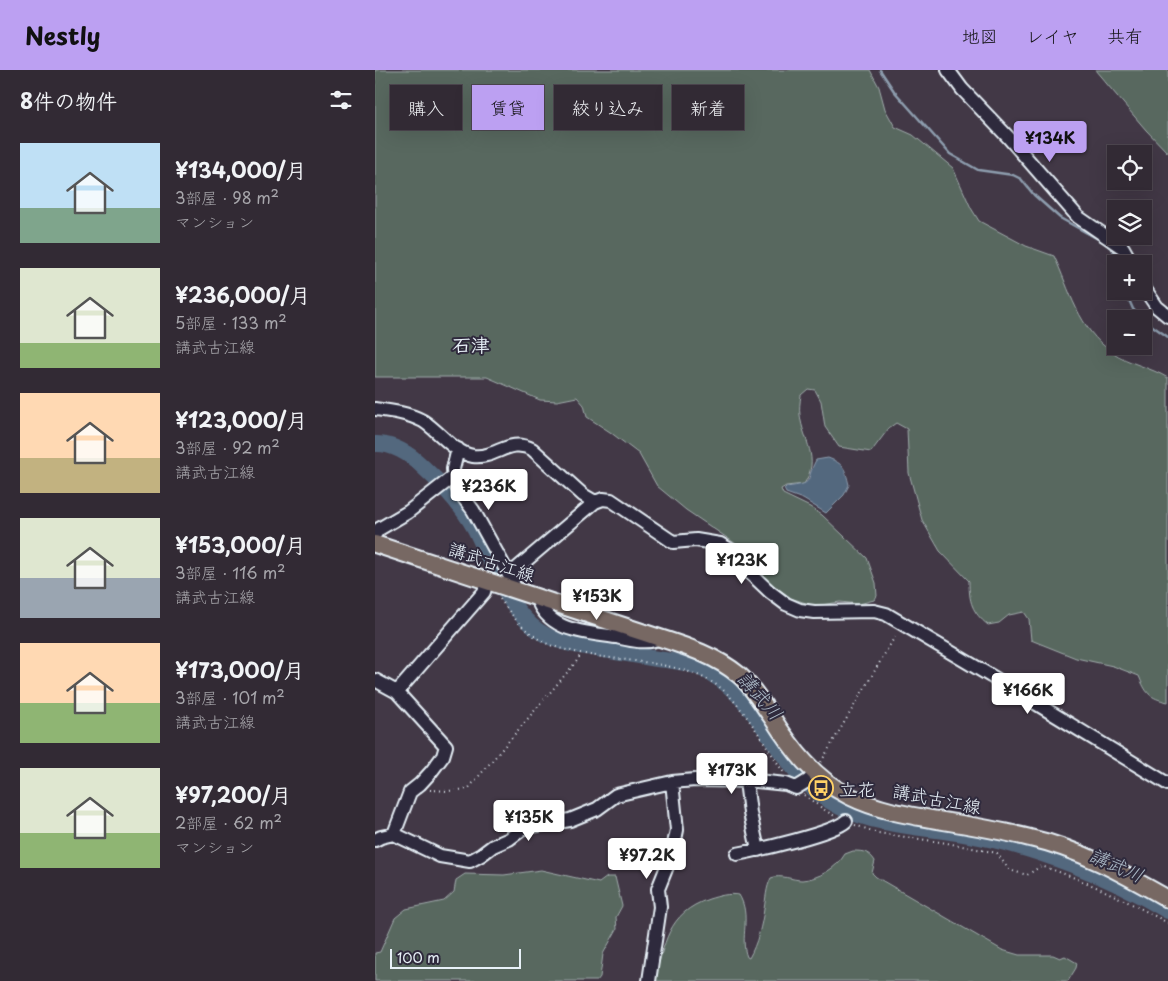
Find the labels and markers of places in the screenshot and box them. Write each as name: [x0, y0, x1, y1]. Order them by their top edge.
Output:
pin: ¥134K: [1015, 121, 1085, 163]
pin: ¥236K: [454, 468, 524, 511]
pin: ¥123K: [707, 542, 777, 585]
pin: ¥153K: [562, 578, 632, 621]
pin: ¥166K: [993, 672, 1063, 715]
pin: ¥173K: [697, 752, 767, 795]
bus stop icon: 立花: [808, 775, 834, 801]
place label: 立花: [839, 775, 875, 802]
pin: ¥135K: [494, 800, 564, 842]
pin: ¥97.2K: [606, 838, 688, 880]

